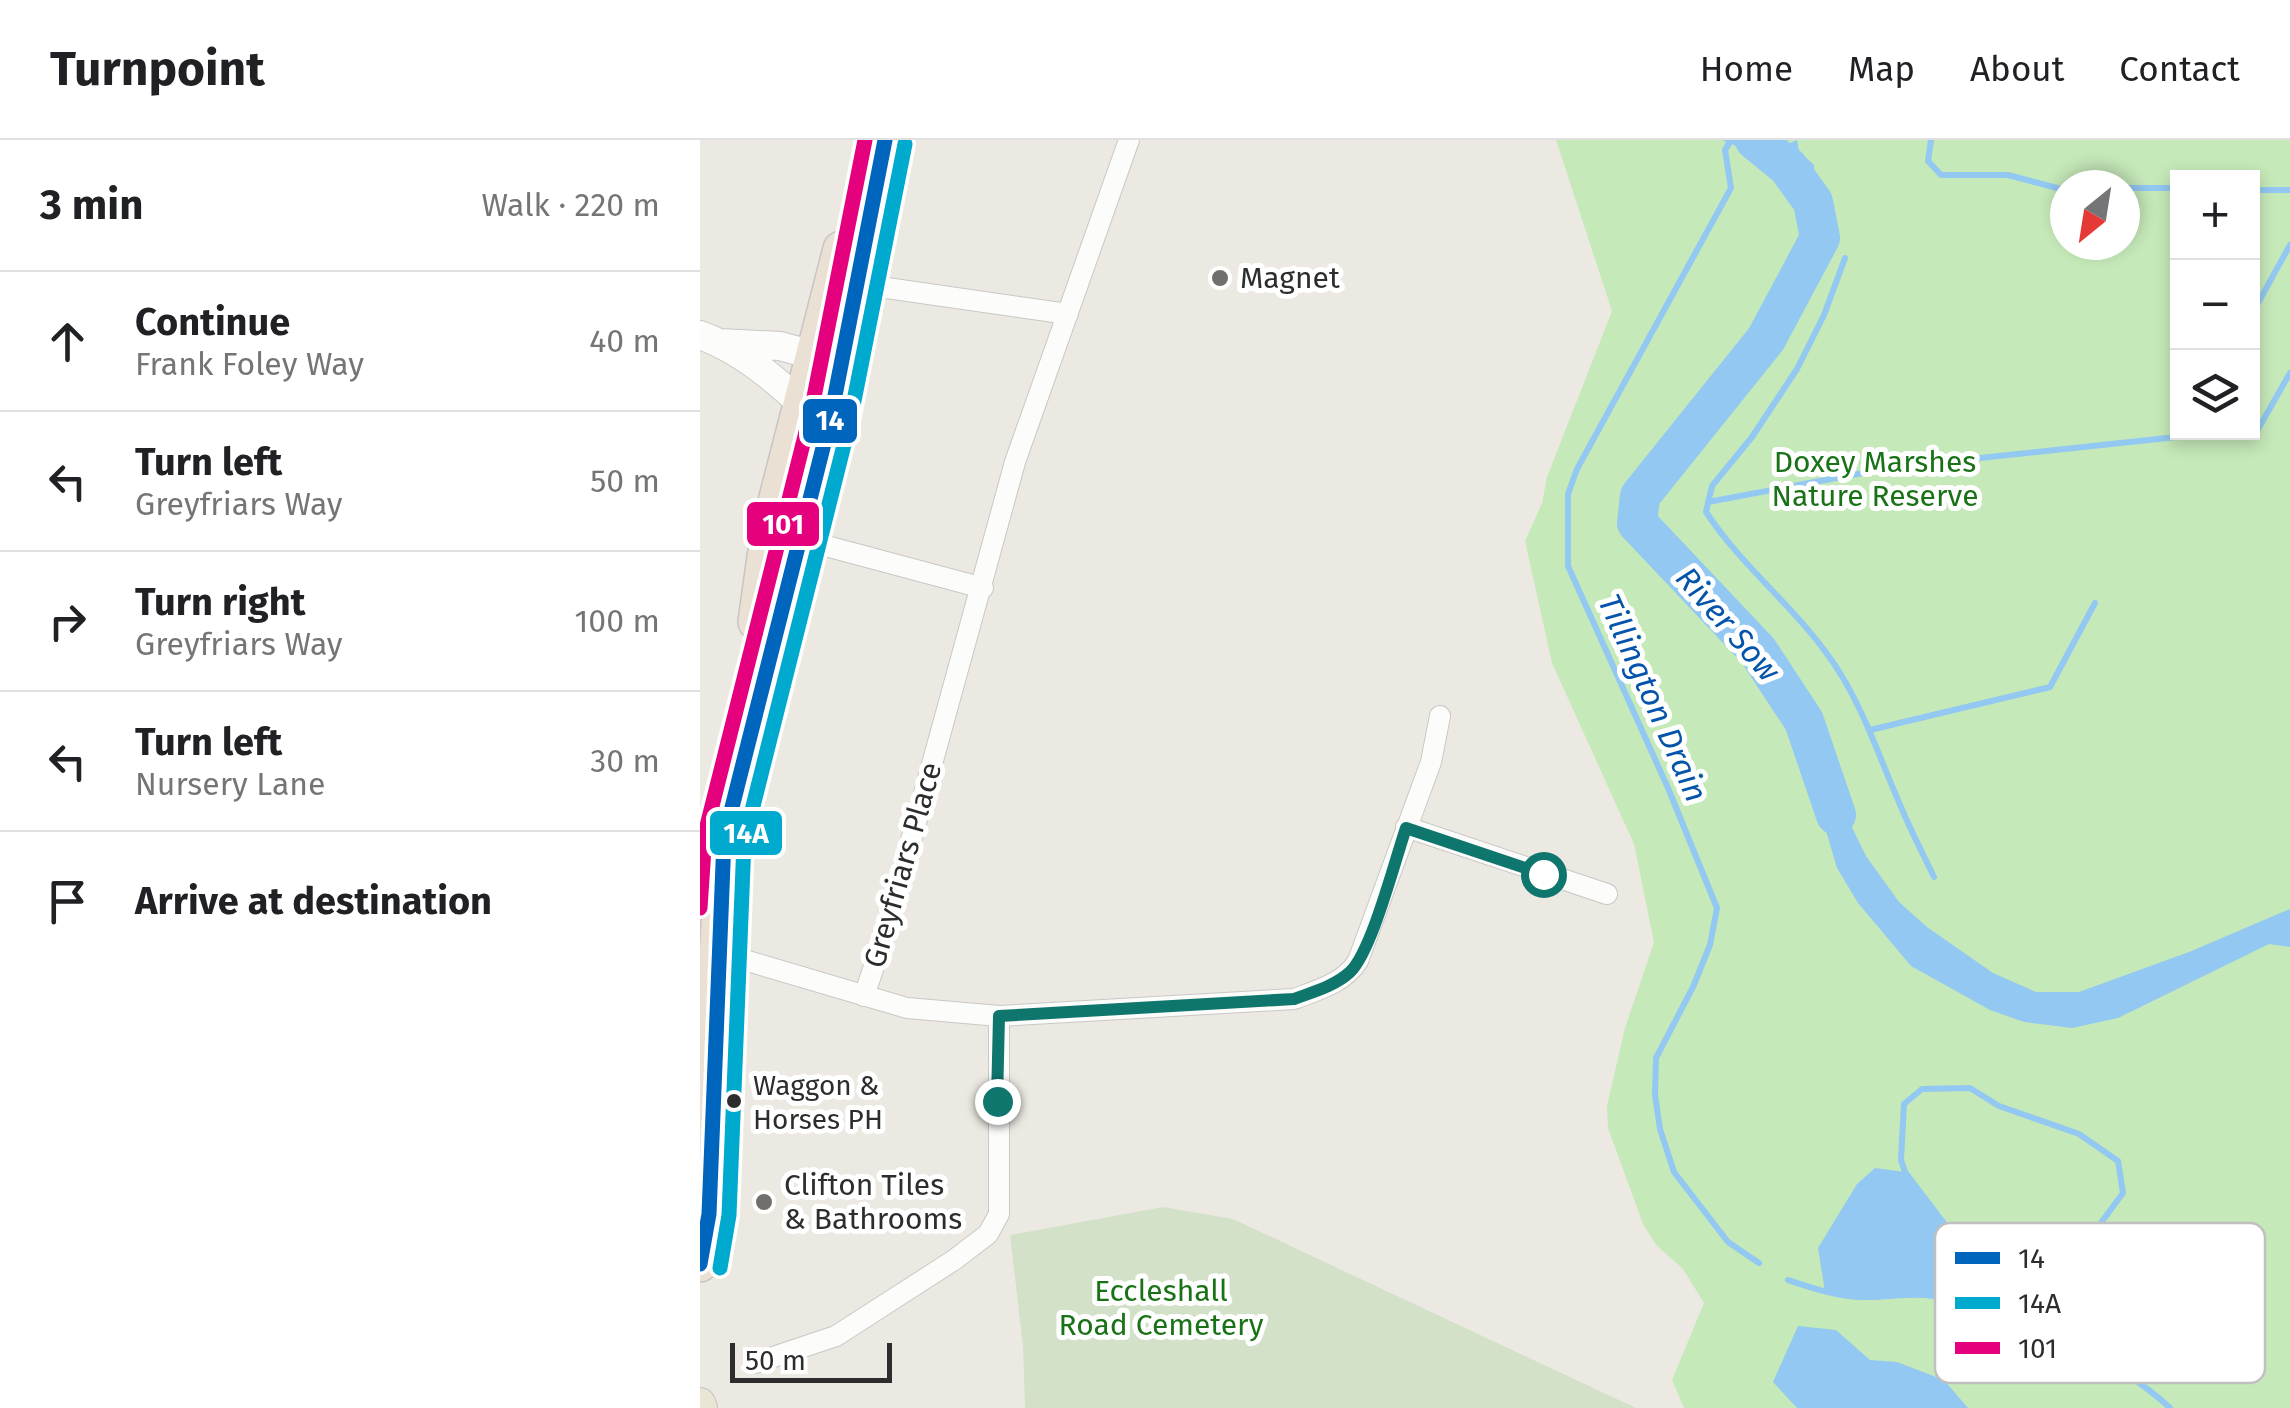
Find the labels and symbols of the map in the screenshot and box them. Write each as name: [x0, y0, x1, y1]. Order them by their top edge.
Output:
north arrow: [2050, 170, 2140, 260]
place label: Magnet: [1240, 260, 1340, 296]
marker: Magnet: [1209, 267, 1231, 289]
line badge: 14: [801, 397, 859, 445]
text: 14: [816, 404, 845, 437]
park label: Doxey Marshes Nature Reserve: [1771, 444, 1979, 514]
line badge: 101: [745, 500, 821, 548]
text: 101: [762, 508, 804, 541]
water label: River Sow: [1668, 559, 1789, 690]
water label: Tillington Drain: [1590, 588, 1716, 808]
street label: Greyfriars Place: [856, 758, 950, 972]
line badge: 14A: [708, 809, 784, 857]
text: 14A: [723, 817, 769, 850]
route start: [1521, 852, 1567, 898]
place label: Waggon & Horses PH: [753, 1069, 883, 1136]
route end: [975, 1079, 1021, 1125]
marker: Waggon & Horses PH: [724, 1091, 744, 1111]
place label: Clifton Tiles & Bathrooms: [784, 1167, 962, 1237]
marker: Clifton Tiles & Bathrooms: [753, 1191, 775, 1213]
legend: [1935, 1223, 2265, 1383]
text: 14: [2018, 1242, 2045, 1275]
park label: Eccleshall Road Cemetery: [1059, 1273, 1264, 1343]
text: 14A: [2018, 1287, 2061, 1320]
text: 101: [2018, 1332, 2057, 1365]
scale bar: [730, 1338, 892, 1382]

